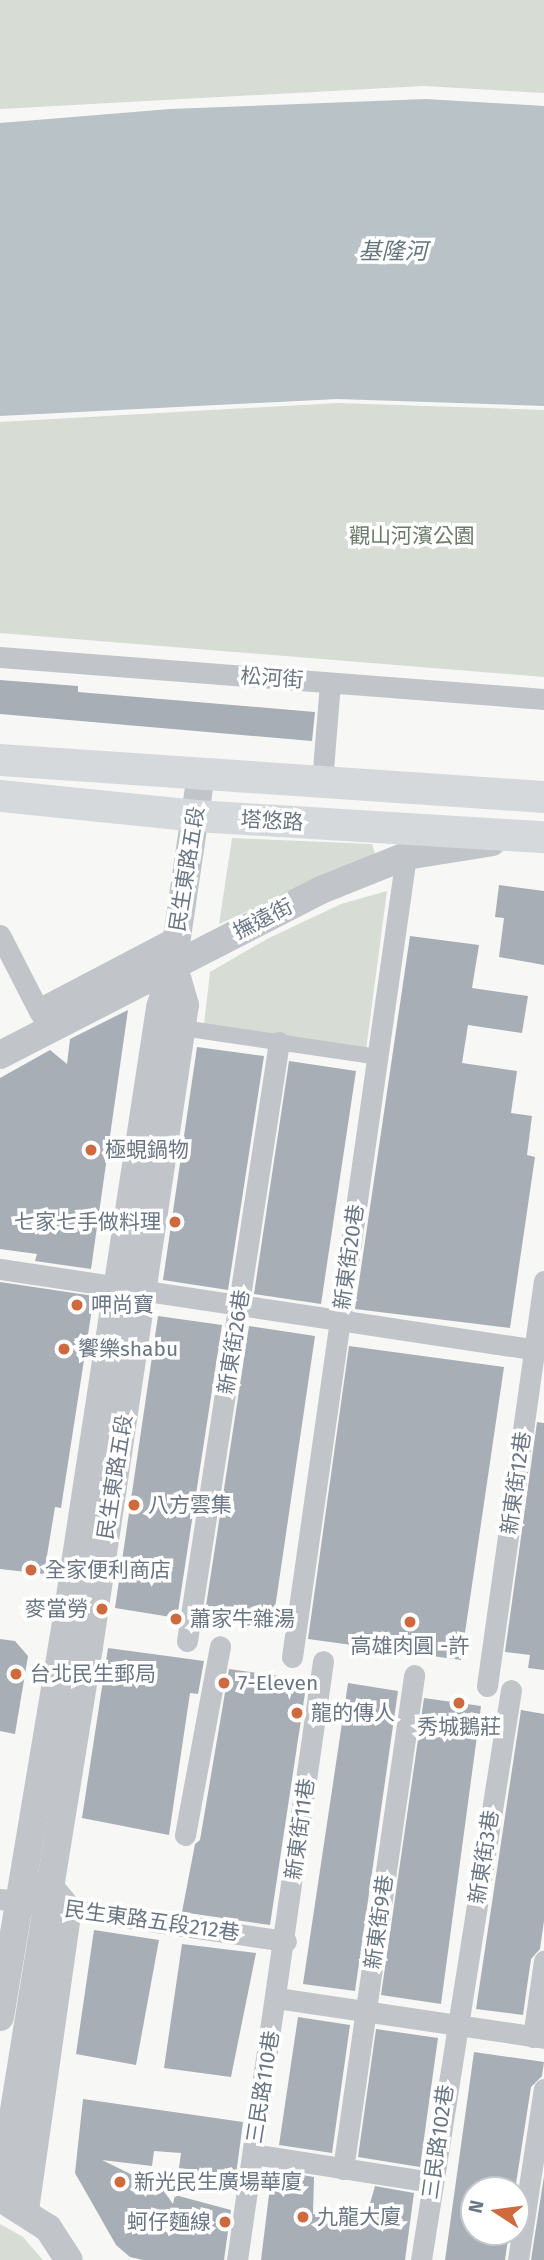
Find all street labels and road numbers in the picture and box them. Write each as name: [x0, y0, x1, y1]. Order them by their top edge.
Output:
street label: 松河街: [240, 663, 304, 693]
street label: 民生東路五段: [165, 805, 209, 933]
street label: 塔悠路: [240, 807, 304, 835]
street label: 撫遠街: [229, 893, 297, 945]
street label: 新東街20巷: [329, 1203, 369, 1311]
street label: 新東街26巷: [213, 1288, 255, 1396]
street label: 民生東路五段: [93, 1413, 137, 1541]
street label: 新東街12巷: [496, 1430, 536, 1536]
street label: 新東街11巷: [280, 1777, 320, 1881]
street label: 新東街3巷: [464, 1808, 504, 1906]
street label: 新東街9巷: [360, 1873, 398, 1971]
street label: 民生東路五段212巷: [63, 1896, 241, 1946]
street label: 三民路110巷: [242, 2029, 284, 2145]
street label: 三民路102巷: [418, 2083, 458, 2201]

